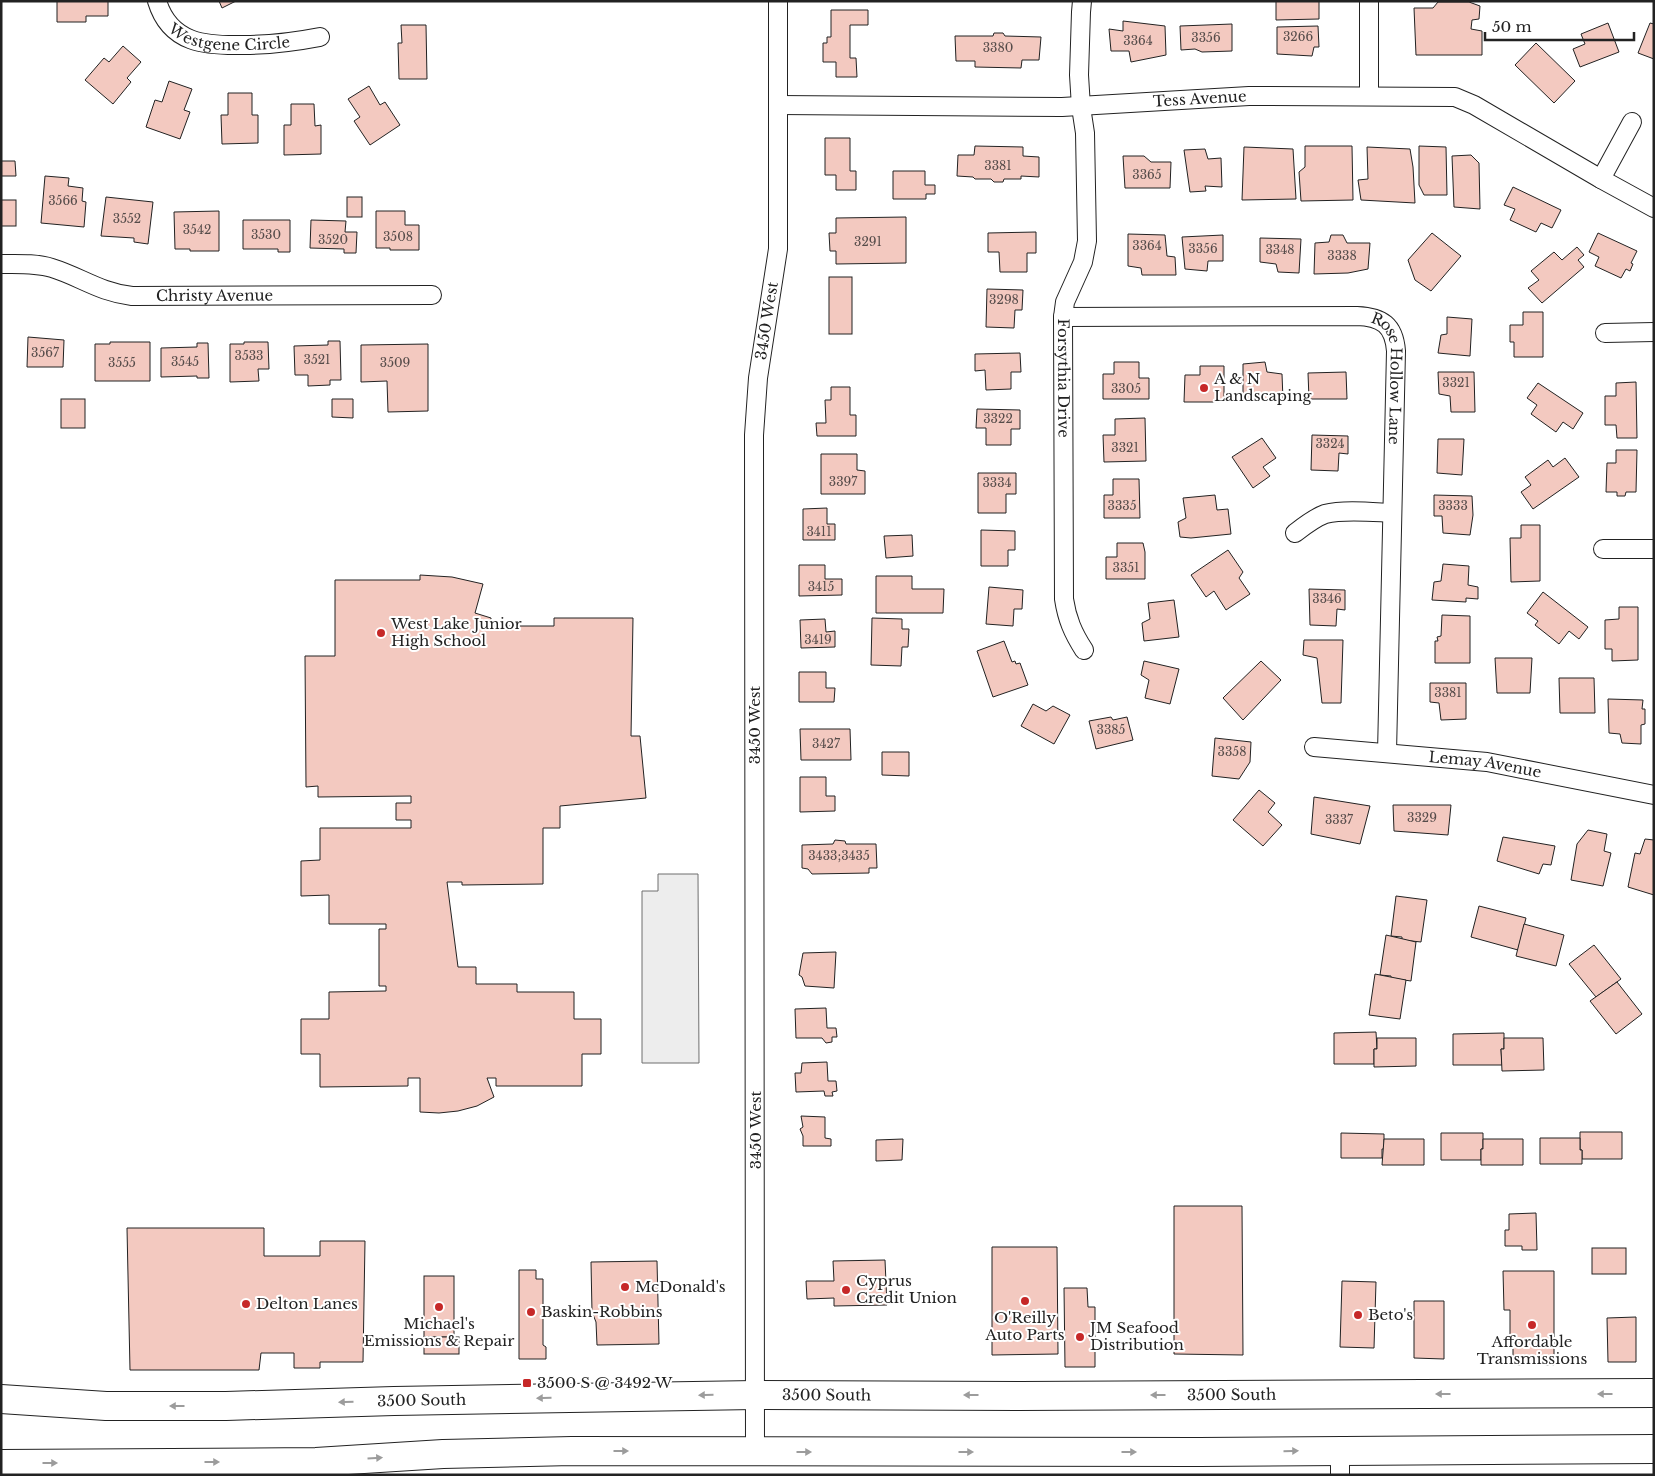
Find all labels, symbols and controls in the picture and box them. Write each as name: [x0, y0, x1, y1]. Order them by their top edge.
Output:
scale bar: [1485, 10, 1634, 42]
text: 50 m: [1492, 17, 1532, 36]
street label: Westgene Circle: [164, 18, 291, 54]
house number: 3266: [1283, 29, 1313, 44]
house number: 3356: [1191, 30, 1221, 45]
house number: 3364: [1123, 33, 1153, 48]
house number: 3380: [983, 40, 1013, 55]
street label: Tess Avenue: [1152, 86, 1247, 111]
house number: 3381: [984, 158, 1012, 173]
house number: 3365: [1132, 167, 1162, 182]
house number: 3566: [48, 193, 78, 208]
house number: 3552: [113, 211, 141, 226]
house number: 3542: [183, 222, 211, 237]
house number: 3530: [251, 227, 281, 242]
house number: 3508: [383, 229, 413, 244]
house number: 3520: [318, 232, 348, 247]
house number: 3291: [854, 234, 882, 249]
house number: 3364: [1132, 238, 1162, 253]
house number: 3356: [1188, 241, 1218, 256]
house number: 3348: [1265, 242, 1295, 257]
house number: 3338: [1327, 248, 1357, 263]
street label: 3450 West: [751, 280, 782, 361]
street label: Christy Avenue: [156, 286, 273, 305]
house number: 3298: [989, 292, 1019, 307]
street label: Rose Hollow Lane: [1368, 308, 1406, 445]
street label: Forsythia Drive: [1054, 319, 1073, 438]
house number: 3567: [31, 345, 60, 360]
house number: 3533: [235, 348, 264, 363]
house number: 3521: [304, 352, 330, 367]
house number: 3545: [171, 354, 199, 369]
house number: 3555: [108, 355, 136, 370]
house number: 3509: [380, 355, 410, 370]
place label: A & N Landscaping: [1213, 369, 1312, 405]
house number: 3321: [1442, 375, 1470, 390]
house number: 3305: [1111, 381, 1141, 396]
marker: A & N Landscaping: [1198, 382, 1210, 394]
house number: 3322: [983, 411, 1013, 426]
house number: 3324: [1315, 436, 1345, 451]
house number: 3321: [1111, 440, 1139, 455]
house number: 3397: [829, 474, 858, 489]
house number: 3334: [982, 475, 1012, 490]
house number: 3335: [1108, 498, 1137, 513]
house number: 3333: [1438, 498, 1468, 513]
house number: 3411: [806, 524, 832, 539]
house number: 3351: [1113, 560, 1139, 575]
house number: 3415: [808, 579, 834, 594]
house number: 3346: [1312, 591, 1342, 606]
place label: West Lake Junior High School: [390, 614, 523, 650]
marker: West Lake Junior High School: [375, 627, 387, 639]
house number: 3419: [804, 632, 832, 647]
street label: 3450 West: [745, 685, 764, 764]
house number: 3381: [1434, 685, 1462, 700]
house number: 3385: [1097, 722, 1126, 737]
house number: 3427: [812, 736, 841, 751]
house number: 3358: [1218, 744, 1246, 759]
street label: Lemay Avenue: [1428, 747, 1543, 782]
house number: 3329: [1407, 810, 1437, 825]
house number: 3337: [1325, 812, 1354, 827]
house number: 3433;3435: [808, 848, 870, 863]
street label: 3450 West: [746, 1090, 765, 1169]
place label: Cyprus Credit Union: [856, 1271, 957, 1307]
place label: McDonald's: [635, 1277, 726, 1296]
marker: McDonald's: [619, 1281, 631, 1293]
marker: Cyprus Credit Union: [840, 1284, 852, 1296]
place label: Delton Lanes: [256, 1294, 358, 1313]
marker: O'Reilly Auto Parts: [1019, 1295, 1031, 1307]
marker: Delton Lanes: [240, 1298, 252, 1310]
marker: Michael's Emissions & Repair: [433, 1301, 445, 1313]
place label: Baskin-Robbins: [541, 1302, 663, 1321]
place label: Beto's: [1368, 1305, 1413, 1324]
marker: Baskin-Robbins: [525, 1306, 537, 1318]
place label: O'Reilly Auto Parts: [984, 1308, 1065, 1344]
marker: Beto's: [1352, 1309, 1364, 1321]
place label: Michael's Emissions & Repair: [364, 1314, 515, 1350]
place label: JM Seafood Distribution: [1088, 1318, 1184, 1354]
marker: Affordable Transmissions: [1526, 1319, 1538, 1331]
marker: JM Seafood Distribution: [1074, 1331, 1086, 1343]
place label: Affordable Transmissions: [1477, 1332, 1587, 1368]
place label: 3500 S @ 3492 W: [537, 1373, 673, 1392]
marker: 3500 S @ 3492 W: [521, 1377, 533, 1389]
street label: 3500 South: [782, 1385, 871, 1404]
street label: 3500 South: [1187, 1385, 1276, 1404]
street label: 3500 South: [377, 1390, 466, 1410]
one-way arrow: [1434, 1390, 1450, 1398]
one-way arrow: [1597, 1390, 1613, 1398]
one-way arrow: [698, 1391, 714, 1399]
one-way arrow: [963, 1391, 979, 1399]
one-way arrow: [1149, 1391, 1165, 1399]
one-way arrow: [536, 1394, 552, 1402]
one-way arrow: [338, 1398, 354, 1406]
one-way arrow: [169, 1402, 185, 1410]
one-way arrow: [613, 1447, 629, 1455]
one-way arrow: [1283, 1447, 1299, 1455]
one-way arrow: [796, 1448, 812, 1456]
one-way arrow: [958, 1448, 974, 1456]
one-way arrow: [1121, 1448, 1137, 1456]
one-way arrow: [367, 1454, 383, 1462]
one-way arrow: [205, 1458, 221, 1466]
one-way arrow: [42, 1459, 58, 1467]

